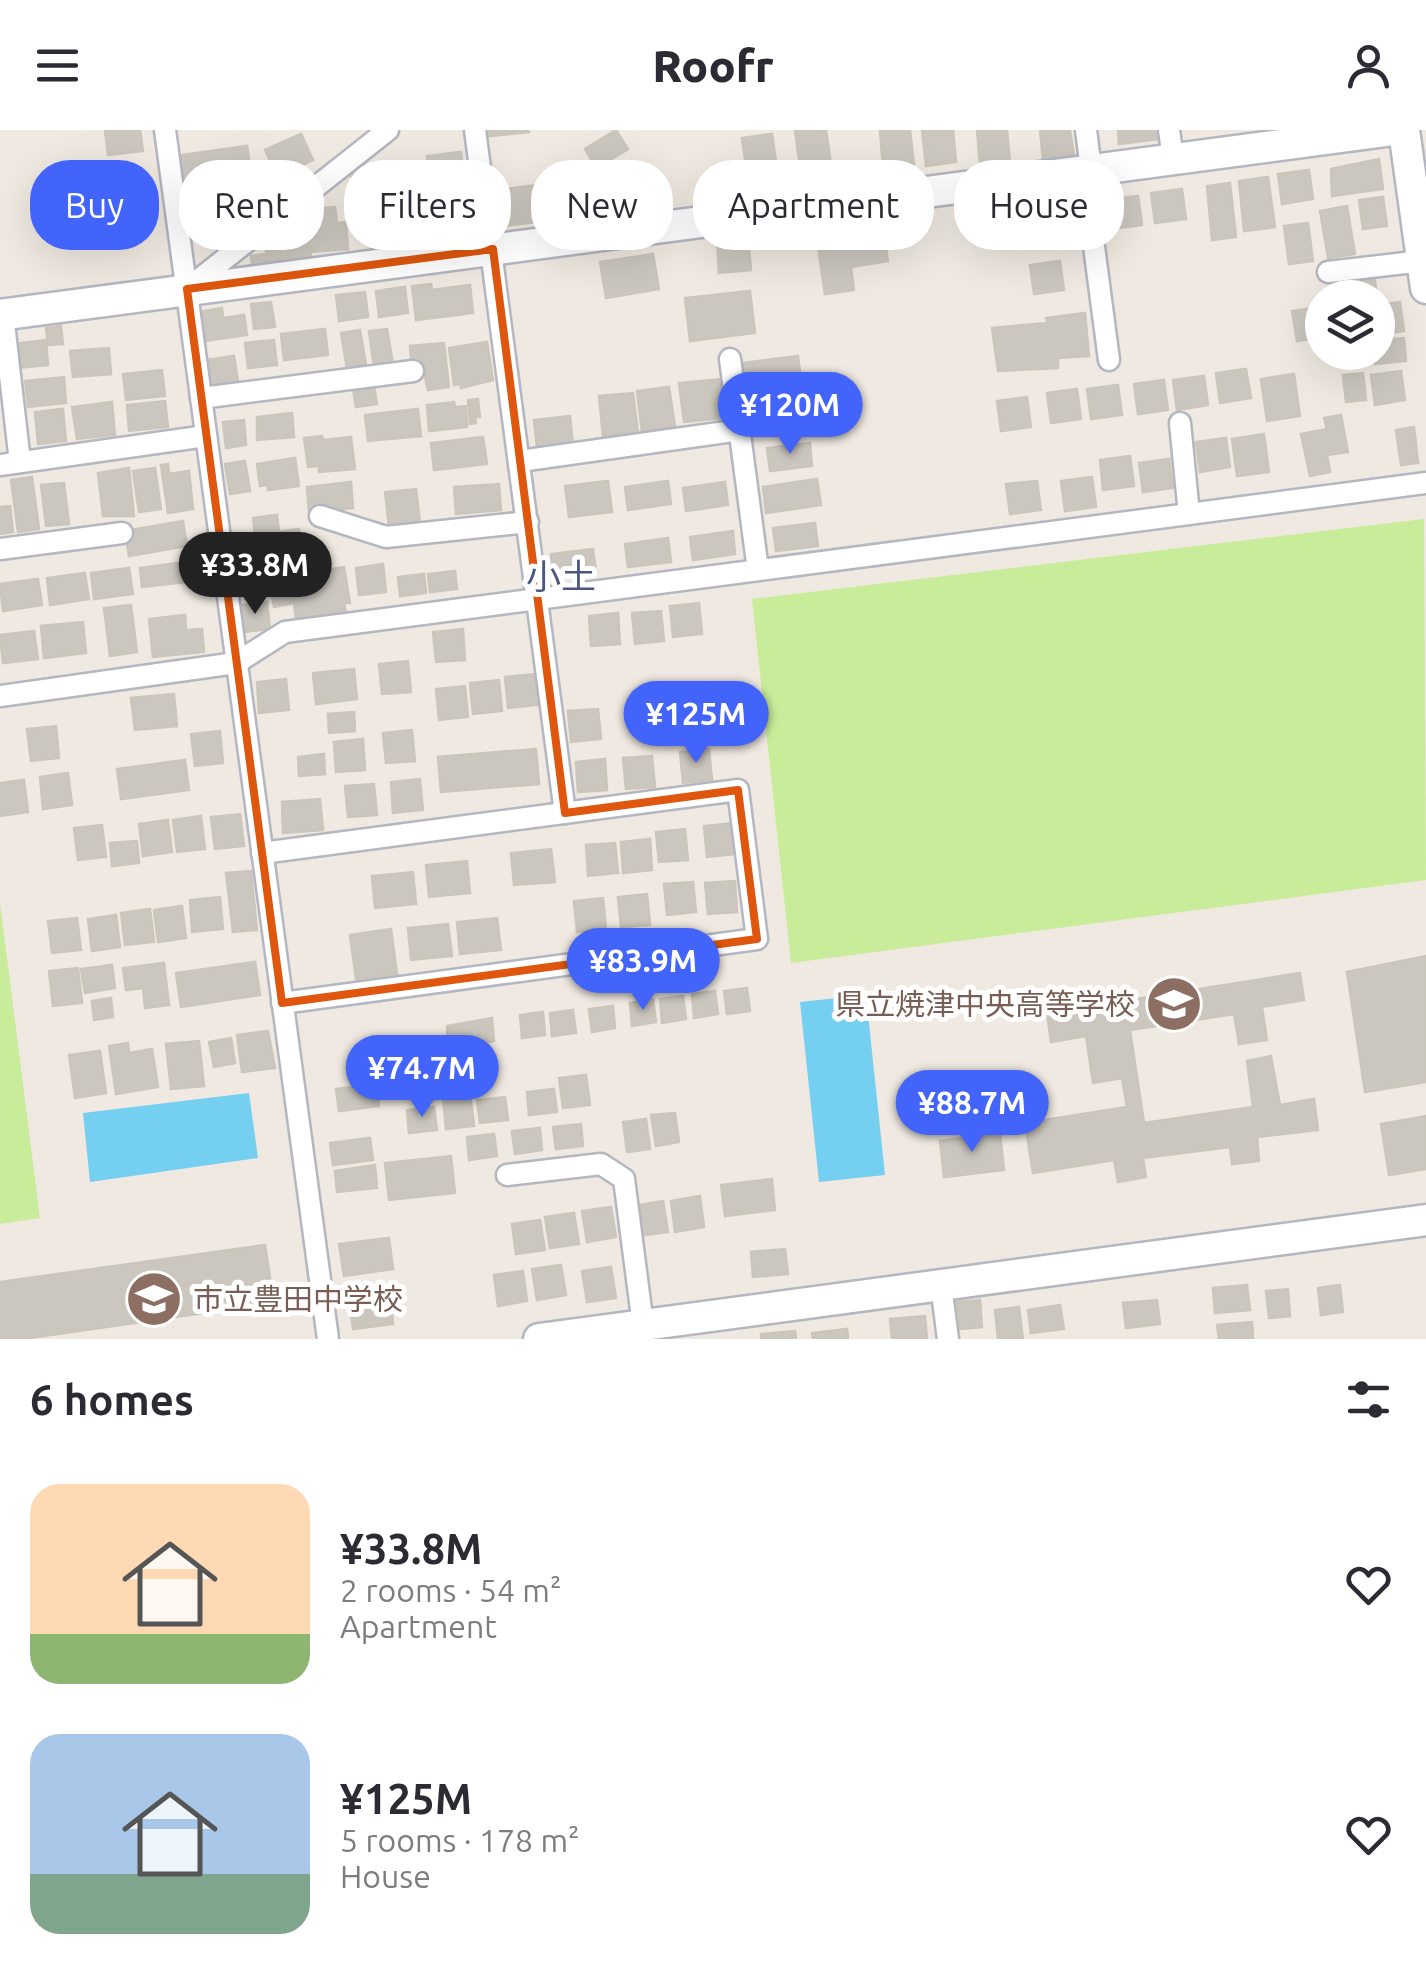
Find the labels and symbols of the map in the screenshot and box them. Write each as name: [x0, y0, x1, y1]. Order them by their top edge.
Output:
pin: ¥120M: [720, 372, 860, 457]
pin: ¥33.8M: [174, 532, 336, 617]
district label: 小土: [526, 556, 596, 596]
pin: ¥125M: [626, 681, 766, 766]
pin: ¥83.9M: [562, 928, 724, 1013]
school or university icon: 県立焼津中央高等学校: [1144, 974, 1204, 1034]
place label: 県立焼津中央高等学校: [835, 987, 1135, 1021]
pin: ¥74.7M: [341, 1035, 503, 1120]
pin: ¥88.7M: [891, 1070, 1053, 1155]
school or university icon: 市立豊田中学校: [124, 1269, 184, 1329]
place label: 市立豊田中学校: [193, 1282, 403, 1316]

